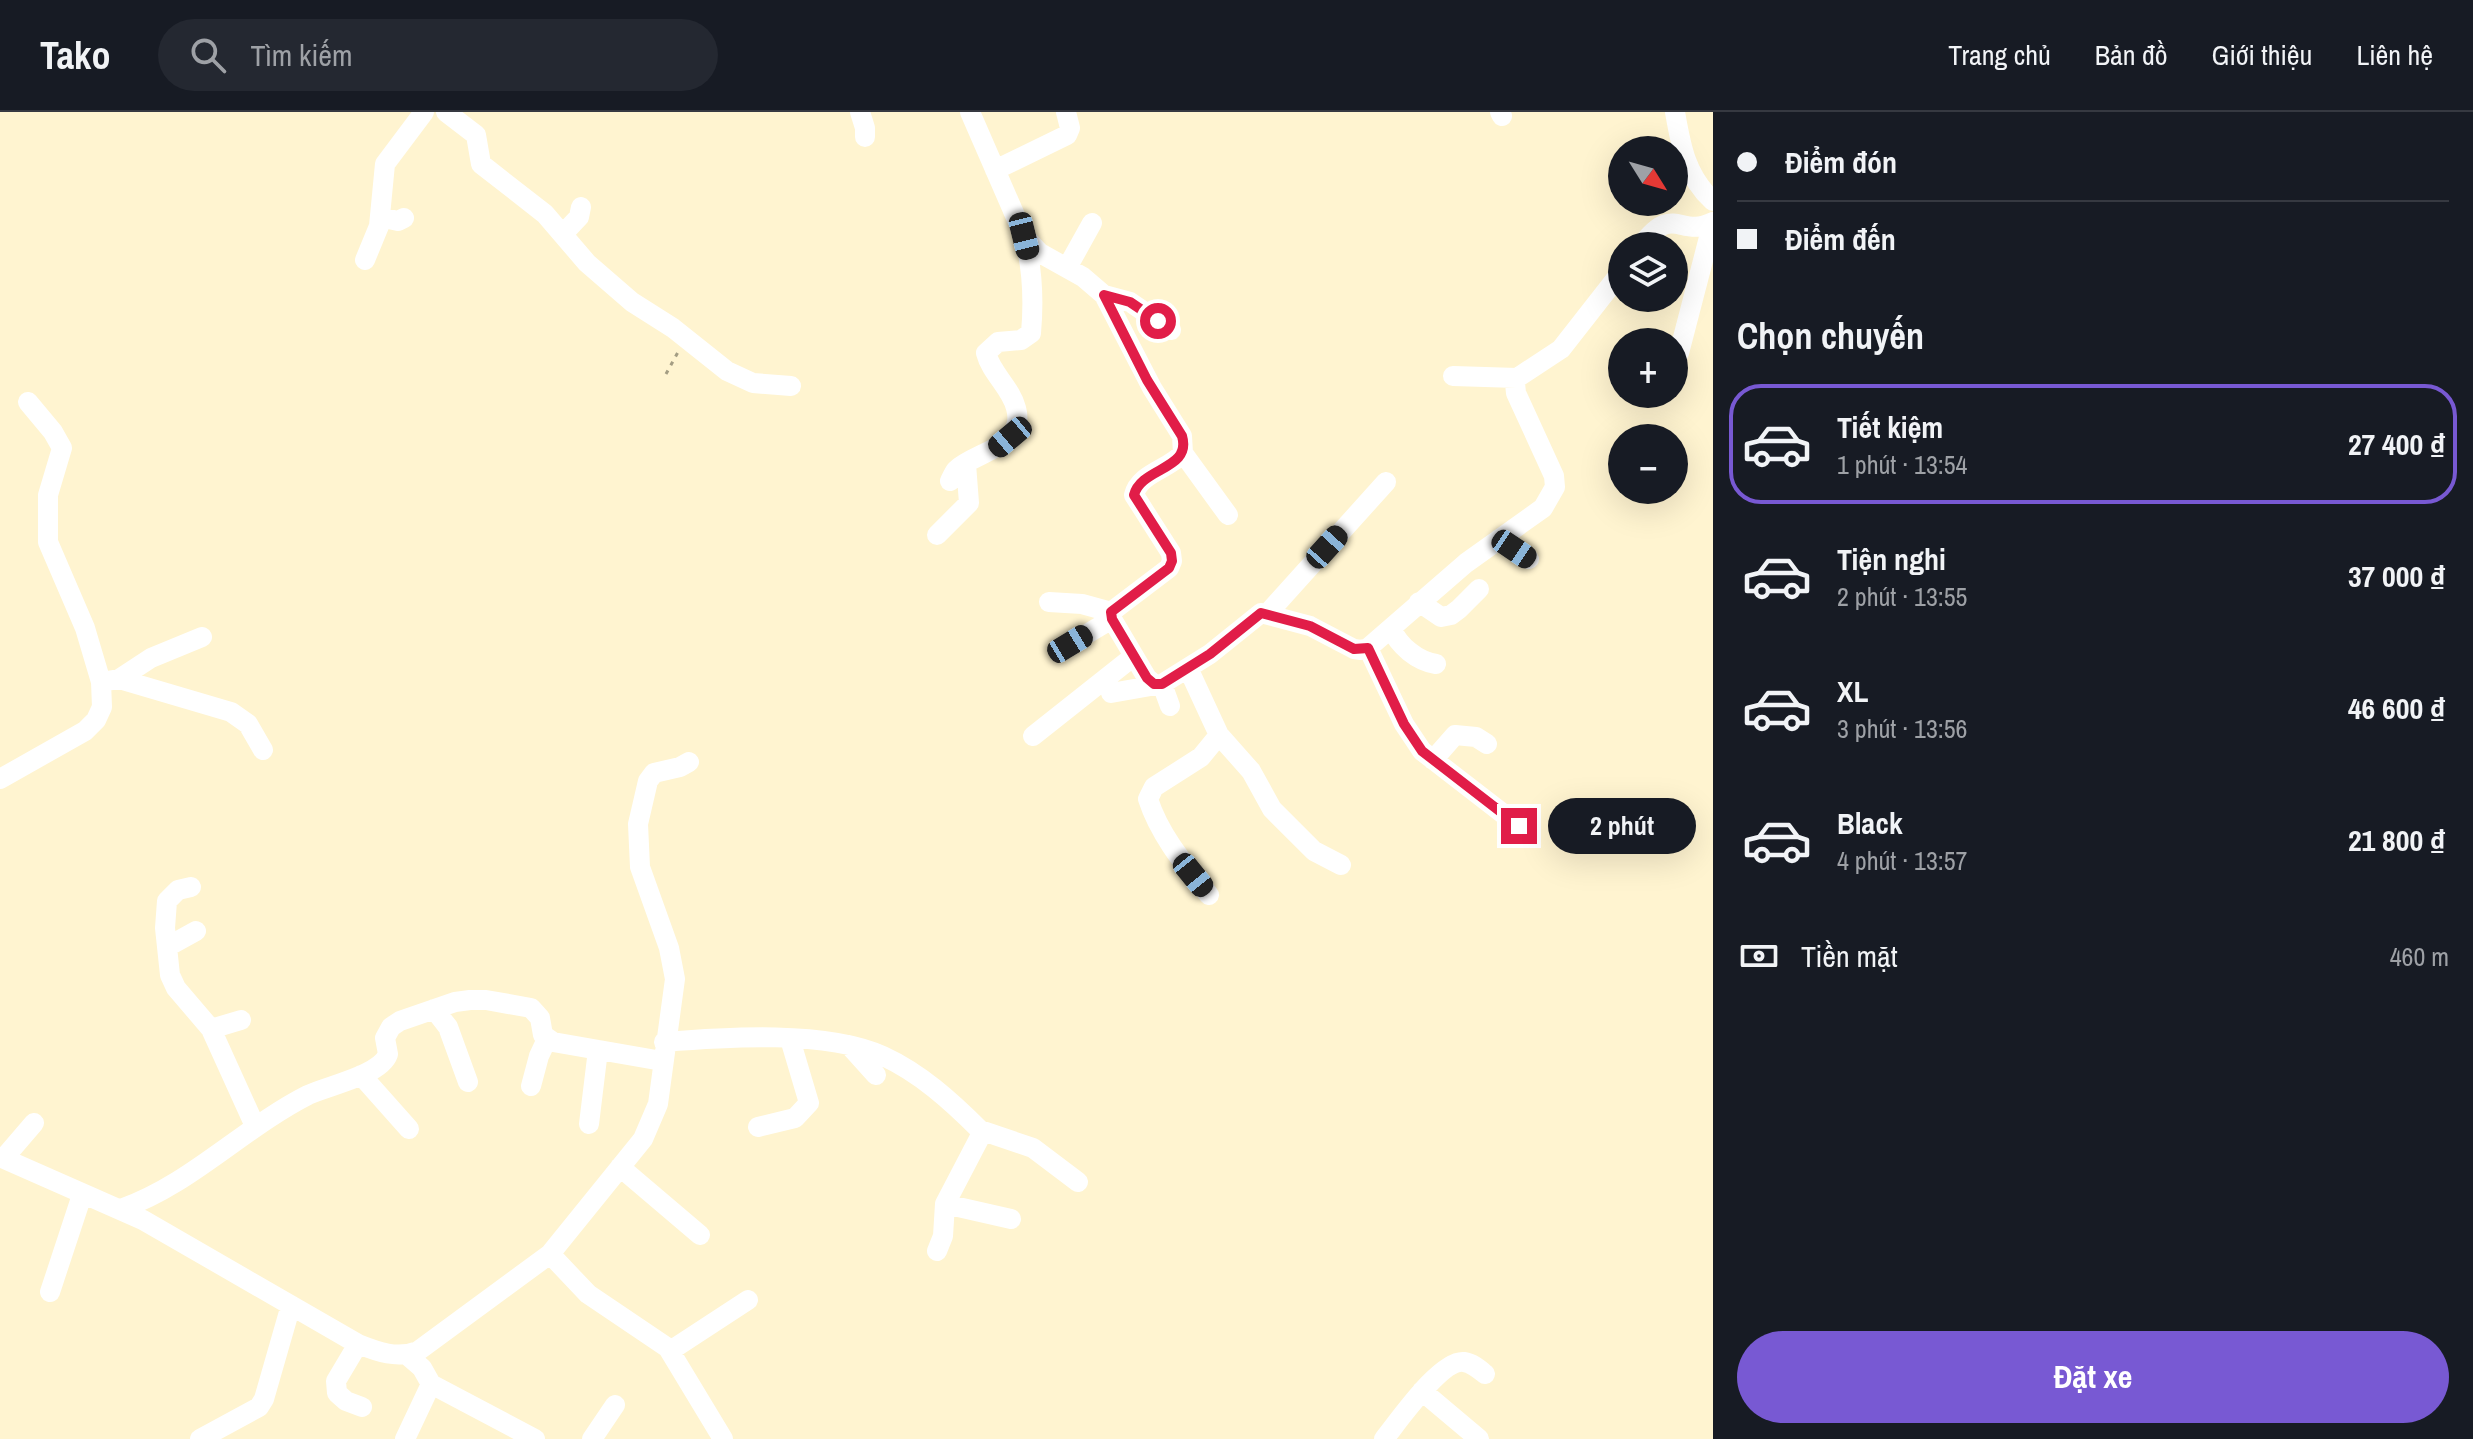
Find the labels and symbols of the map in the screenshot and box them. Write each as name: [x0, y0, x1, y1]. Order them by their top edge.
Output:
north arrow: [1608, 136, 1688, 216]
car: [1007, 210, 1041, 262]
route start: [1140, 303, 1176, 339]
car: [984, 412, 1036, 462]
car: [1302, 521, 1352, 573]
car: [1487, 526, 1541, 572]
car: [1043, 621, 1097, 667]
callout: 2 phút: [1547, 798, 1695, 854]
route end: [1501, 808, 1537, 844]
car: [1169, 849, 1217, 901]

